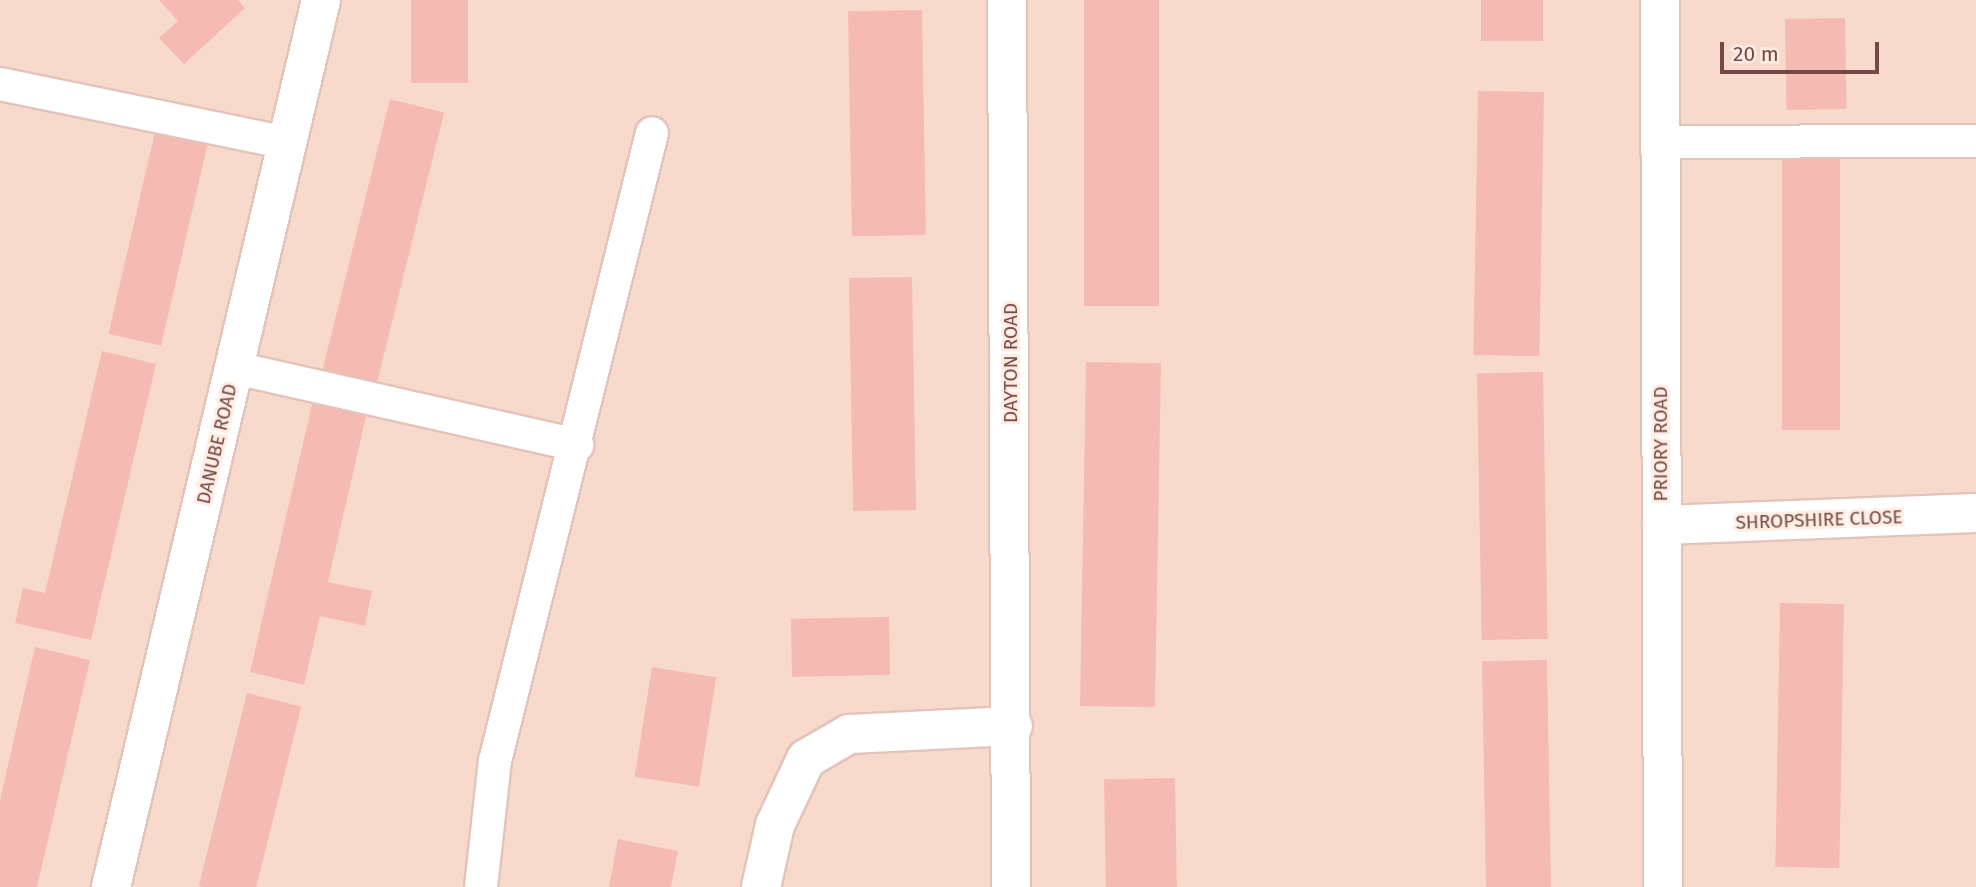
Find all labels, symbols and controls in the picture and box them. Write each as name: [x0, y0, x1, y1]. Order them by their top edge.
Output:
scale bar: [1724, 28, 1883, 72]
text: 20 m: [1733, 41, 1779, 67]
street label: DAYTON ROAD: [1000, 303, 1022, 423]
street label: DANUBE ROAD: [192, 382, 242, 506]
street label: PRIORY ROAD: [1650, 386, 1672, 502]
street label: SHROPSHIRE CLOSE: [1735, 506, 1903, 534]

